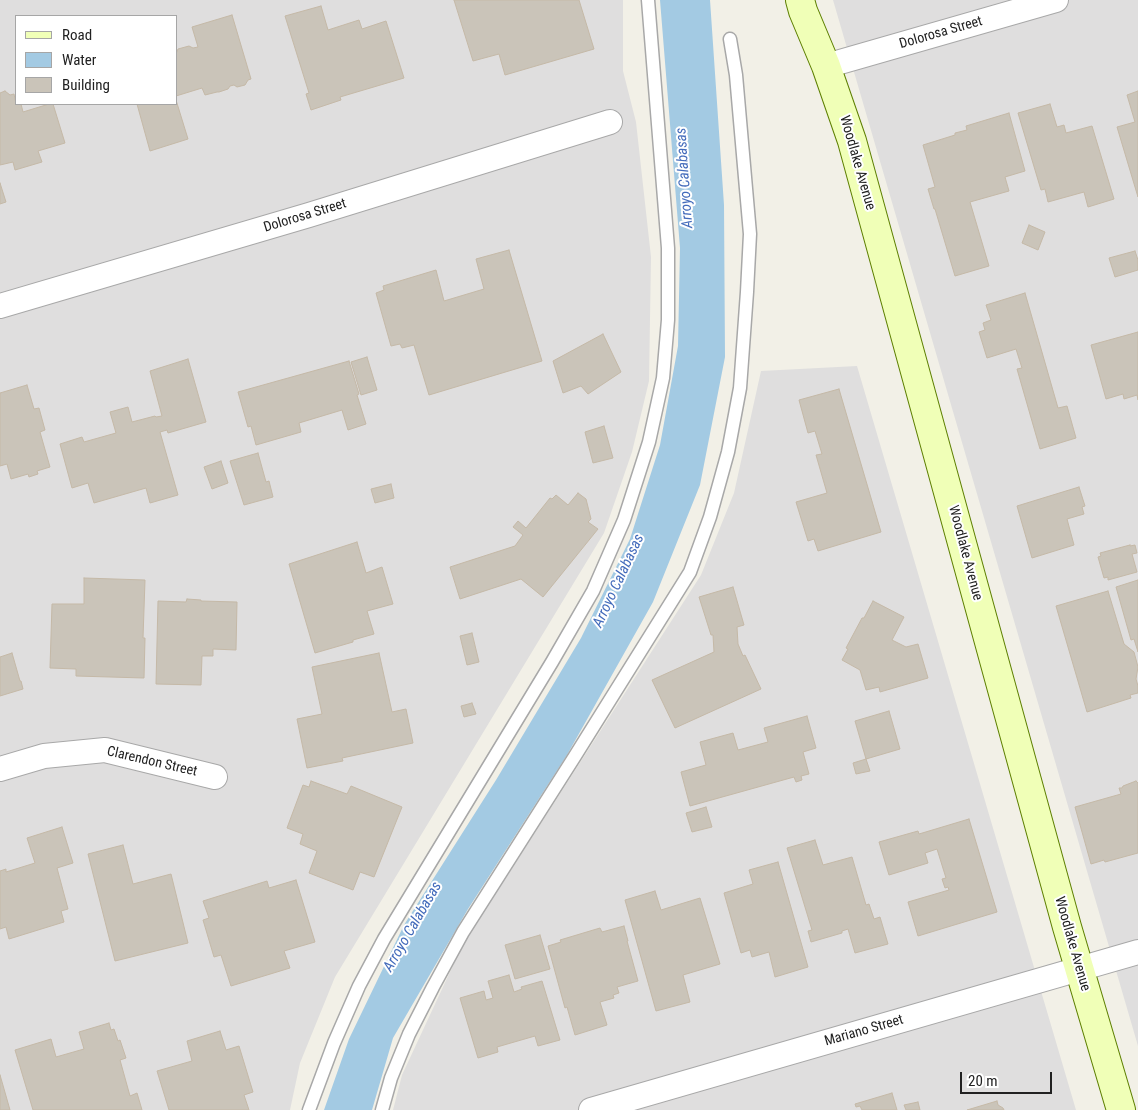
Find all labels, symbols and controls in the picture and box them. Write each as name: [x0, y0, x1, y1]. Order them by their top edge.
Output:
street label: Dolorosa Street: [898, 13, 984, 53]
legend: [15, 15, 178, 105]
text: Road: [62, 26, 92, 44]
text: Water: [62, 51, 96, 69]
text: Building: [62, 76, 110, 94]
street label: Woodlake Avenue: [835, 114, 879, 212]
water label: Arroyo Calabasas: [673, 127, 697, 229]
street label: Dolorosa Street: [262, 195, 348, 237]
street label: Woodlake Avenue: [944, 504, 986, 602]
water label: Arroyo Calabasas: [590, 531, 648, 631]
street label: Clarendon Street: [105, 743, 199, 781]
water label: Arroyo Calabasas: [380, 879, 446, 975]
street label: Woodlake Avenue: [1050, 895, 1094, 993]
street label: Mariano Street: [823, 1012, 905, 1050]
scale bar: [963, 1062, 1056, 1094]
text: 20 m: [968, 1072, 998, 1090]

